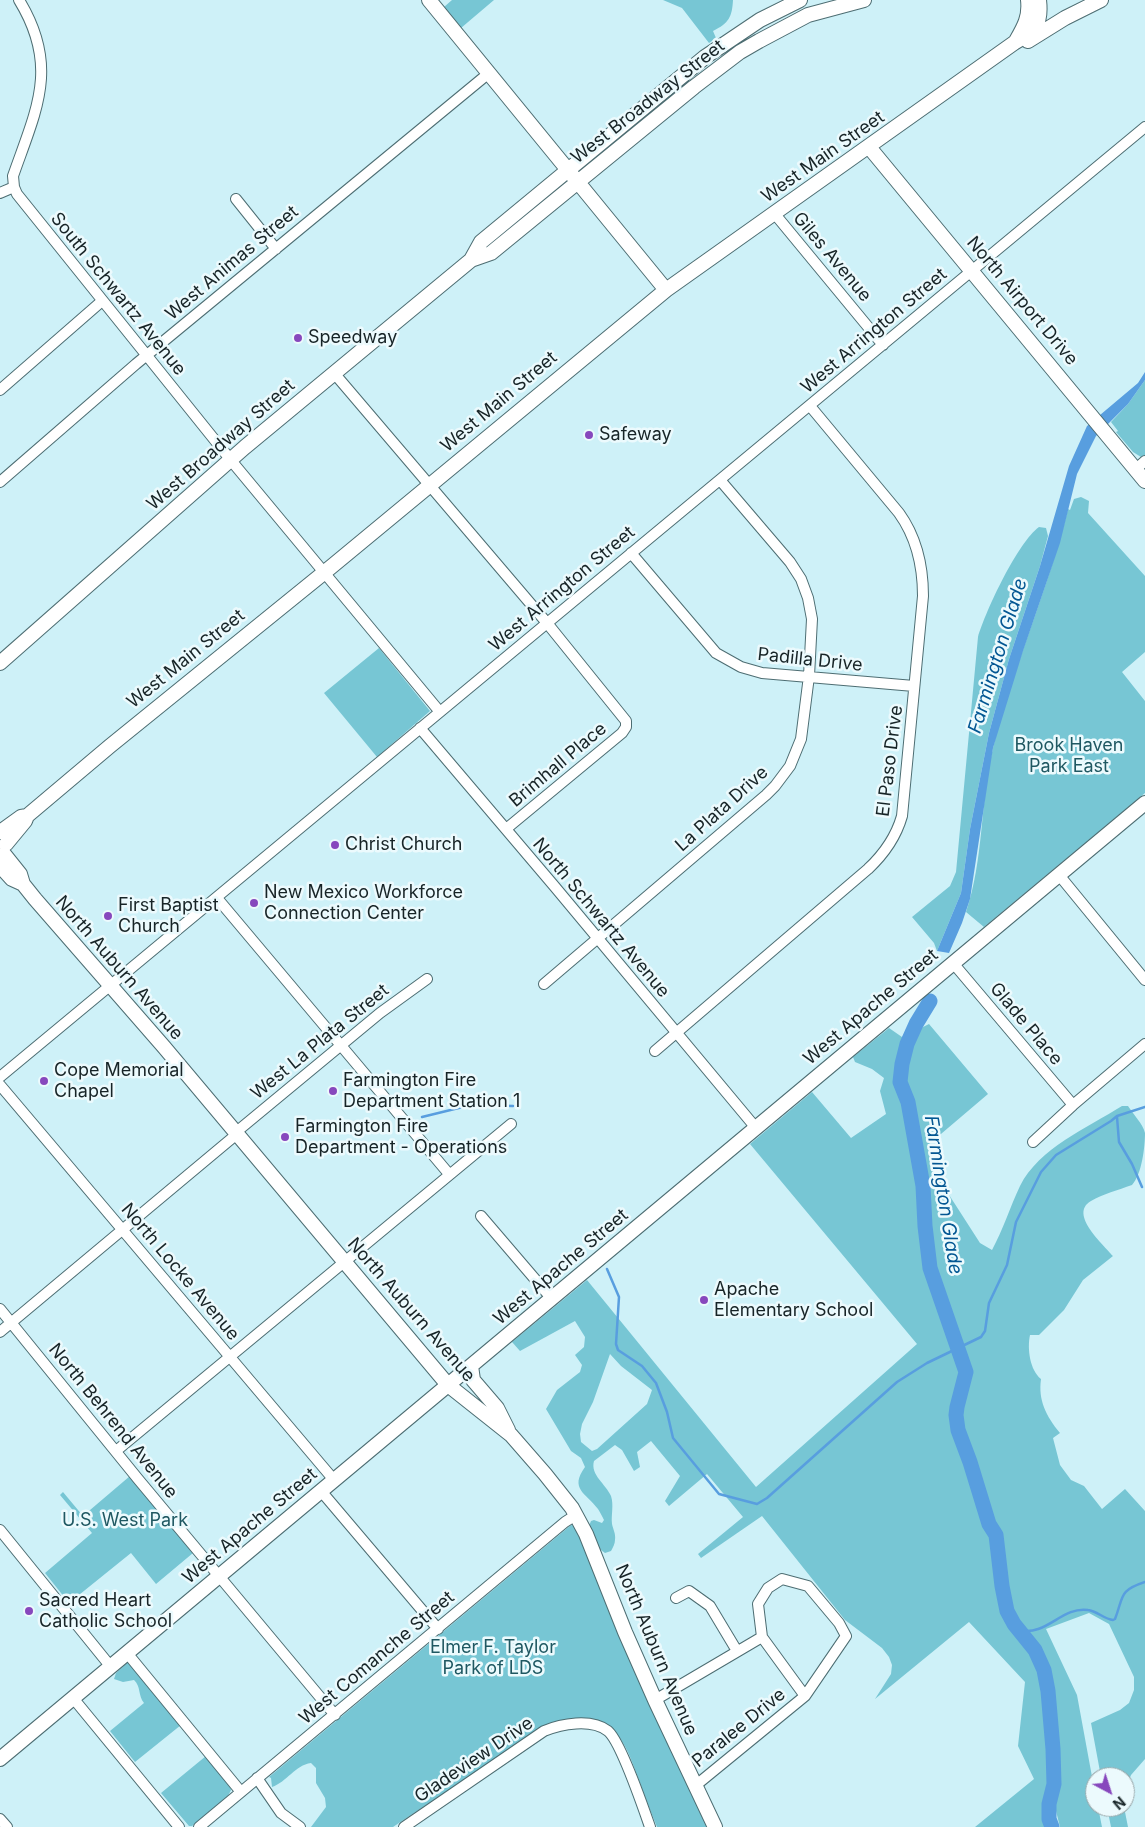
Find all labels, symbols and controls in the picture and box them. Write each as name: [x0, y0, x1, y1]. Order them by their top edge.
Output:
street label: West Broadway Street: [567, 35, 729, 169]
street label: West Main Street: [757, 107, 889, 207]
street label: West Animas Street: [161, 201, 303, 325]
street label: South Schwartz Avenue: [46, 208, 190, 380]
street label: Giles Avenue: [788, 208, 876, 306]
street label: North Airport Drive: [962, 232, 1082, 370]
street label: West Arrington Street: [797, 264, 951, 398]
place label: Speedway: [308, 327, 397, 349]
marker: Speedway: [292, 332, 304, 344]
street label: West Main Street: [437, 347, 561, 457]
street label: West Broadway Street: [143, 375, 299, 515]
place label: Safeway: [599, 424, 672, 446]
marker: Safeway: [583, 429, 595, 441]
street label: West Arrington Street: [485, 522, 639, 656]
water label: Farmington Glade: [964, 576, 1032, 736]
street label: West Main Street: [123, 605, 249, 713]
street label: Padilla Drive: [756, 644, 864, 676]
street label: El Paso Drive: [872, 704, 908, 818]
street label: Brimhall Place: [505, 718, 611, 812]
park label: Brook Haven Park East: [1015, 735, 1123, 778]
street label: La Plata Drive: [671, 762, 773, 856]
place label: Christ Church: [345, 834, 463, 856]
street label: North Schwartz Avenue: [528, 834, 674, 1002]
marker: Christ Church: [329, 839, 341, 851]
place label: New Mexico Workforce Connection Center: [264, 882, 463, 924]
street label: North Auburn Avenue: [51, 892, 187, 1044]
place label: First Baptist Church: [118, 895, 219, 938]
marker: New Mexico Workforce Connection Center: [248, 897, 260, 909]
marker: First Baptist Church: [102, 910, 114, 922]
street label: West Apache Street: [799, 944, 943, 1070]
street label: Glade Place: [985, 978, 1067, 1070]
street label: West La Plata Street: [247, 980, 393, 1104]
place label: Cope Memorial Chapel: [54, 1060, 184, 1102]
place label: Farmington Fire Department Station 1: [343, 1070, 520, 1112]
marker: Cope Memorial Chapel: [38, 1075, 50, 1087]
marker: Farmington Fire Department Station 1: [327, 1085, 339, 1097]
water label: Farmington Glade: [919, 1114, 967, 1276]
place label: Farmington Fire Department - Operations: [295, 1116, 507, 1158]
marker: Farmington Fire Department - Operations: [279, 1131, 291, 1143]
street label: North Locke Avenue: [116, 1199, 244, 1345]
street label: West Apache Street: [489, 1204, 633, 1330]
street label: North Auburn Avenue: [343, 1234, 479, 1386]
place label: Apache Elementary School: [714, 1279, 873, 1322]
marker: Apache Elementary School: [698, 1294, 710, 1306]
street label: North Behrend Avenue: [44, 1339, 182, 1503]
street label: West Apache Street: [178, 1463, 322, 1589]
park label: U.S. West Park: [62, 1510, 188, 1532]
street label: North Auburn Avenue: [610, 1561, 702, 1739]
street label: West Comanche Street: [295, 1587, 459, 1729]
place label: Sacred Heart Catholic School: [39, 1590, 172, 1632]
marker: Sacred Heart Catholic School: [23, 1605, 35, 1617]
park label: Elmer F. Taylor Park of LDS: [430, 1637, 556, 1680]
street label: Paralee Drive: [688, 1684, 790, 1772]
street label: Gladeview Drive: [411, 1712, 537, 1808]
north arrow: [1085, 1767, 1135, 1817]
text: N: [1110, 1793, 1129, 1813]

